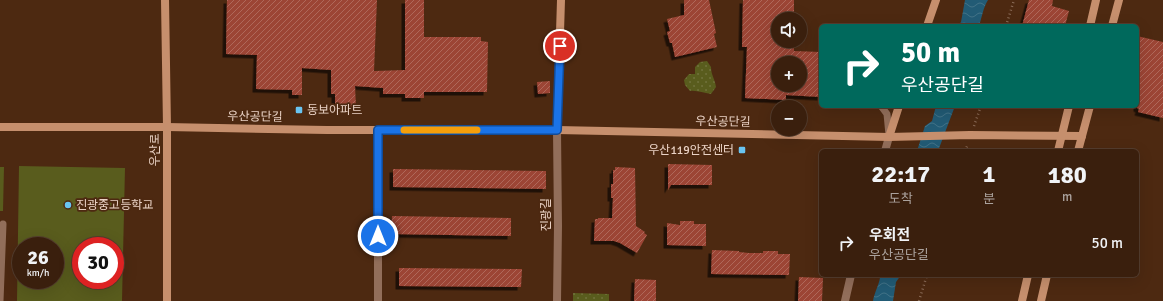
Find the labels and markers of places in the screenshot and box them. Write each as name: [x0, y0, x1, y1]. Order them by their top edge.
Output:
pin: [543, 29, 577, 63]
place label: 동보아파트: [307, 103, 362, 118]
marker: 동보아파트: [294, 105, 304, 115]
place label: 우산119안전센터: [648, 143, 734, 158]
marker: 우산119안전센터: [737, 145, 747, 155]
place label: 진광중고등학교: [76, 198, 153, 213]
marker: 진광중고등학교: [63, 200, 73, 210]

